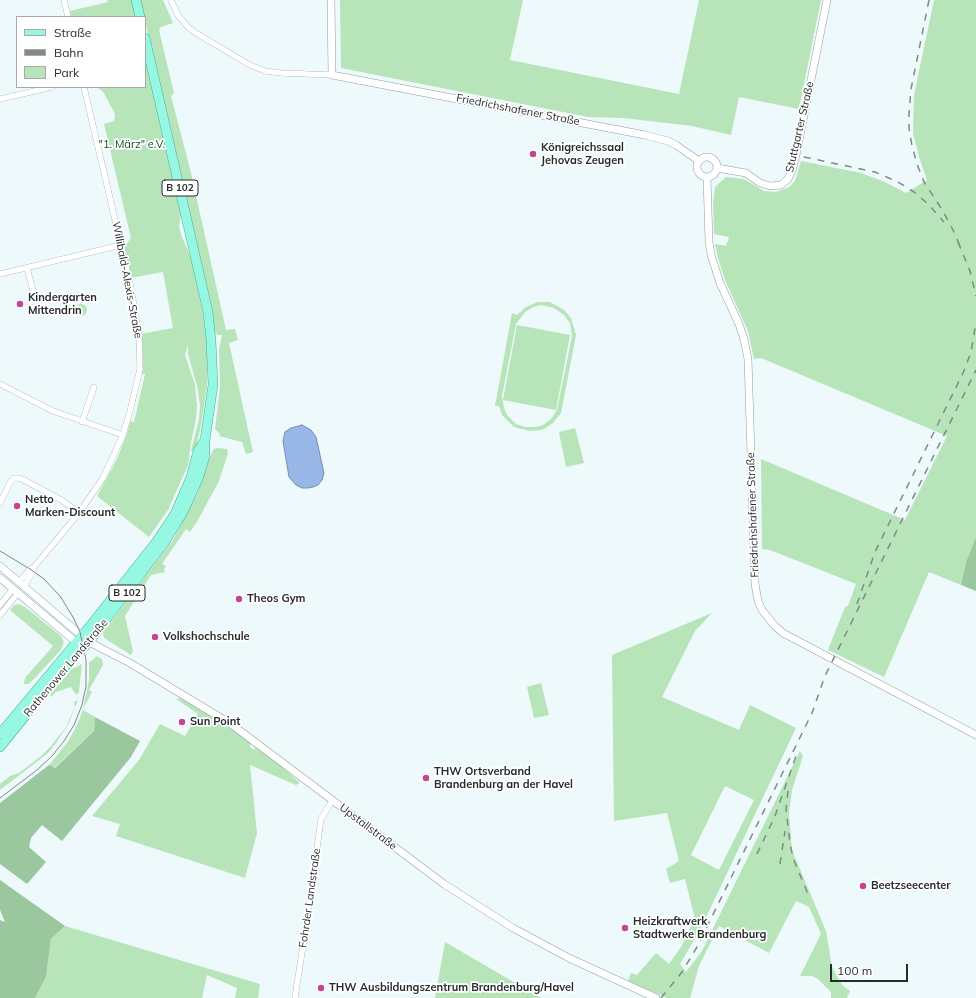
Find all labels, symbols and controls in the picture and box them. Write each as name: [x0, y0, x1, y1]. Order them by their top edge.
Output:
legend: [16, 16, 146, 88]
text: Straße: [54, 25, 91, 40]
text: Bahn: [54, 45, 83, 60]
text: Park: [54, 65, 79, 80]
street label: Stuttgarter Straße: [783, 80, 817, 174]
street label: Friedrichshafener Straße: [455, 92, 581, 128]
park label: "1. März" e.V.: [99, 138, 165, 152]
place label: Königreichssaal Jehovas Zeugen: [541, 141, 624, 167]
marker: Königreichssaal Jehovas Zeugen: [528, 149, 538, 159]
road number: B 102: [162, 180, 198, 196]
street label: Willibald-Alexis-Straße: [109, 220, 145, 340]
place label: Kindergarten Mittendrin: [28, 291, 97, 317]
marker: Kindergarten Mittendrin: [15, 299, 25, 309]
street label: Friedrichshafener Straße: [744, 452, 762, 578]
place label: Netto Marken-Discount: [25, 493, 115, 519]
marker: Netto Marken-Discount: [12, 501, 22, 511]
road number: B 102: [109, 585, 145, 601]
place label: Theos Gym: [247, 592, 306, 606]
marker: Theos Gym: [234, 594, 244, 604]
street label: Rathenower Landstraße: [21, 616, 111, 720]
place label: Volkshochschule: [163, 630, 250, 644]
marker: Volkshochschule: [150, 632, 160, 642]
place label: Sun Point: [190, 715, 241, 729]
marker: Sun Point: [177, 717, 187, 727]
place label: THW Ortsverband Brandenburg an der Havel: [434, 765, 573, 791]
marker: THW Ortsverband Brandenburg an der Havel: [421, 773, 431, 783]
street label: Upstallstraße: [337, 801, 399, 853]
street label: Fohrder Landstraße: [296, 847, 324, 949]
place label: Beetzseecenter: [871, 879, 951, 893]
marker: Beetzseecenter: [858, 881, 868, 891]
place label: Heizkraftwerk Stadtwerke Brandenburg: [633, 915, 766, 941]
marker: Heizkraftwerk Stadtwerke Brandenburg: [620, 923, 630, 933]
scale bar: [832, 956, 910, 982]
text: 100 m: [837, 963, 872, 978]
place label: THW Ausbildungszentrum Brandenburg/Havel: [329, 981, 574, 995]
marker: THW Ausbildungszentrum Brandenburg/Havel: [316, 983, 326, 993]

